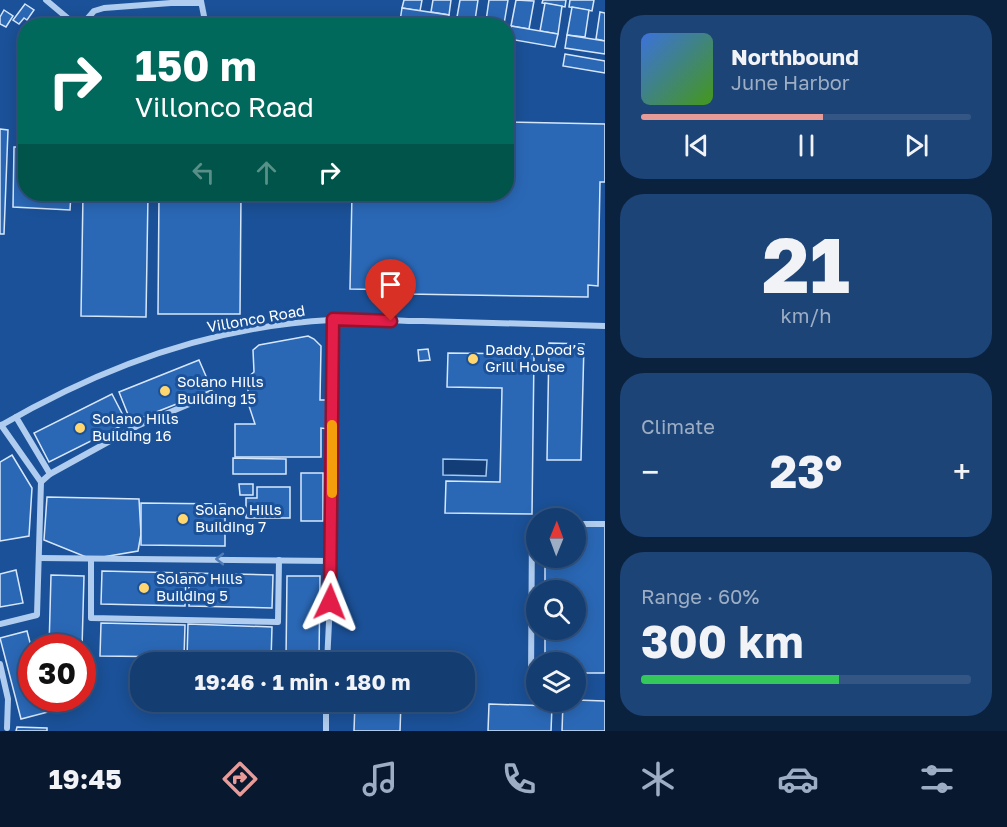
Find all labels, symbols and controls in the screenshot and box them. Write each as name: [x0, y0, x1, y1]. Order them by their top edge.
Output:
text: 150 m: [135, 40, 257, 90]
icon: right: [36, 42, 114, 120]
text: Northbound: [731, 43, 859, 70]
text: June Harbor: [731, 70, 850, 94]
text: Villonco Road: [135, 91, 314, 123]
icon: previous: [680, 129, 713, 162]
icon: pause: [790, 129, 823, 162]
icon: next: [900, 129, 933, 162]
icon: left: [187, 156, 220, 189]
icon: ahead: [250, 156, 283, 189]
icon: right: [313, 156, 346, 189]
text: 21: [762, 217, 850, 310]
pin: [365, 259, 416, 321]
icon: arrive: [374, 268, 407, 301]
street label: Villonco Road: [205, 301, 306, 336]
text: km/h: [781, 303, 831, 327]
place label: Daddy Dood’s Grill House: [485, 340, 585, 375]
marker: Daddy Dood’s Grill House: [466, 352, 480, 366]
place label: Solano Hills Building 15: [177, 372, 264, 407]
marker: Solano Hills Building 15: [158, 384, 172, 398]
place label: Solano Hills Building 16: [92, 409, 179, 444]
text: Climate: [641, 414, 715, 438]
marker: Solano Hills Building 16: [73, 421, 87, 435]
text: 23°: [770, 444, 842, 498]
text: −: [641, 452, 659, 491]
text: +: [953, 452, 971, 491]
place label: Solano Hills Building 7: [195, 500, 282, 535]
north arrow: [526, 508, 586, 568]
map controls: [526, 508, 586, 712]
marker: Solano Hills Building 7: [176, 512, 190, 526]
one-way arrow: [216, 553, 225, 565]
place label: Solano Hills Building 5: [156, 569, 243, 604]
position arrow: [298, 570, 362, 634]
button: search: [526, 580, 586, 640]
marker: Solano Hills Building 5: [137, 581, 151, 595]
text: Range · 60%: [641, 584, 759, 608]
text: 300 km: [641, 614, 804, 668]
speed limit sign: 30: [18, 634, 96, 712]
button: layers: [526, 652, 586, 712]
text: 19:46 · 1 min · 180 m: [194, 668, 411, 695]
icon: directions: [219, 758, 261, 800]
icon: music: [359, 758, 401, 800]
icon: phone: [498, 758, 540, 800]
icon: climate: [637, 758, 679, 800]
icon: car: [777, 758, 819, 800]
icon: filters: [916, 758, 958, 800]
text: 19:45: [49, 763, 122, 795]

